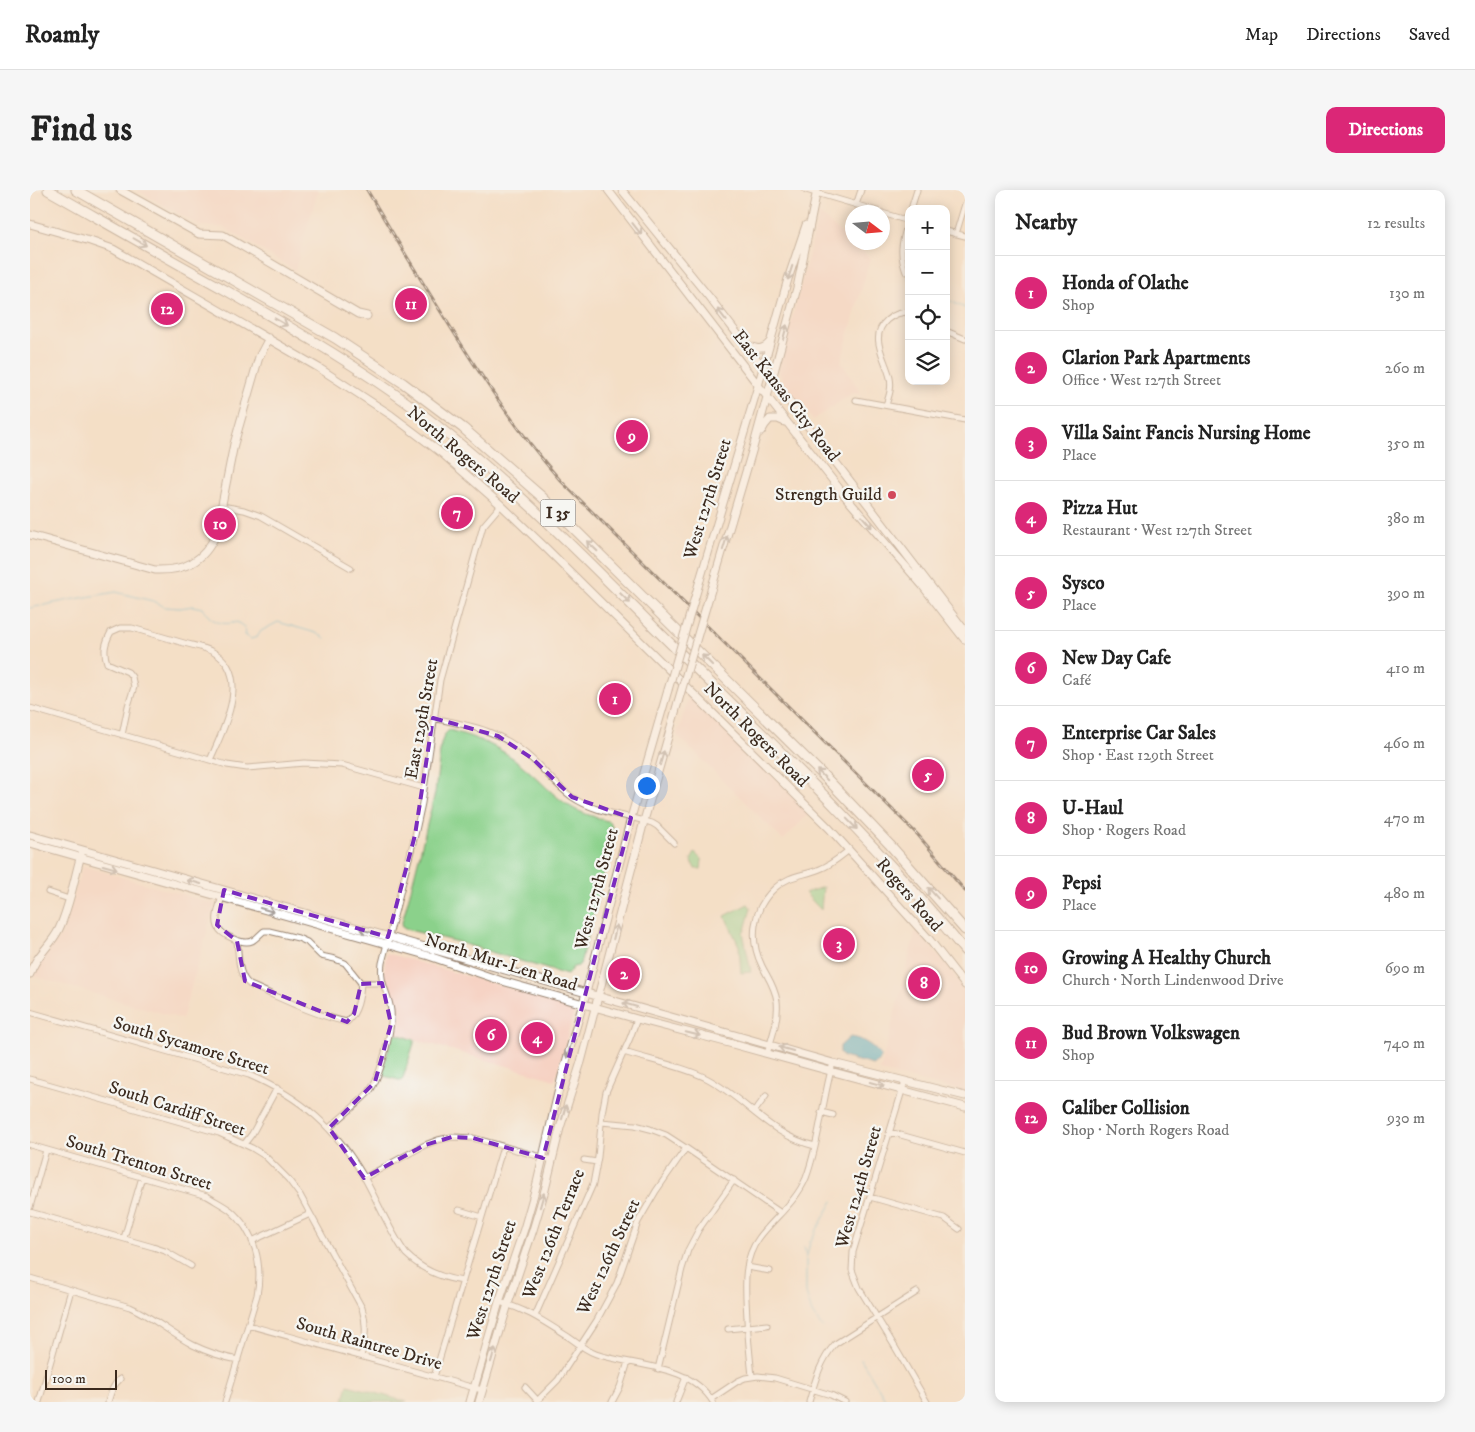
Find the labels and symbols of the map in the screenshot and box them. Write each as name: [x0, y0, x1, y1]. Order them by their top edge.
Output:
north arrow: [845, 205, 890, 250]
one-way arrow: [632, 222, 643, 235]
one-way arrow: [132, 238, 147, 247]
one-way arrow: [785, 265, 794, 280]
pin: 11: [395, 285, 427, 323]
pin: 12: [151, 290, 183, 328]
one-way arrow: [717, 309, 728, 322]
one-way arrow: [274, 318, 288, 328]
one-way arrow: [781, 325, 790, 341]
street label: East Kansas City Road: [728, 326, 844, 466]
street label: North Rogers Road: [402, 402, 524, 508]
pin: 9: [616, 417, 648, 455]
street label: West 127th Street: [679, 436, 737, 563]
place label: Strength Guild: [775, 484, 882, 506]
marker: Strength Guild: [886, 489, 898, 501]
pin: 7: [441, 494, 473, 532]
road number: I 35: [540, 499, 576, 526]
pin: 10: [204, 505, 236, 543]
one-way arrow: [861, 515, 873, 528]
one-way arrow: [720, 536, 730, 552]
one-way arrow: [585, 540, 598, 552]
one-way arrow: [619, 592, 631, 604]
one-way arrow: [701, 654, 713, 666]
street label: East 129th Street: [401, 657, 443, 781]
street label: North Rogers Road: [699, 678, 813, 792]
pin: 1: [599, 680, 631, 718]
one-way arrow: [658, 751, 668, 767]
pin: 5: [912, 756, 944, 794]
one-way arrow: [817, 769, 829, 781]
your location: [634, 773, 660, 799]
one-way arrow: [846, 818, 858, 830]
street label: West 127th Street: [570, 826, 624, 953]
street label: Rogers Road: [871, 854, 947, 936]
one-way arrow: [102, 862, 118, 872]
one-way arrow: [186, 876, 202, 886]
one-way arrow: [927, 887, 939, 900]
one-way arrow: [259, 906, 275, 916]
one-way arrow: [611, 925, 620, 941]
pin: 3: [823, 925, 855, 963]
one-way arrow: [359, 926, 375, 936]
street label: North Mur-Len Road: [422, 929, 580, 997]
pin: 2: [608, 955, 640, 993]
pin: 8: [908, 964, 940, 1002]
one-way arrow: [622, 1000, 638, 1009]
street label: South Sycamore Street: [110, 1012, 272, 1080]
pin: 6: [475, 1016, 507, 1054]
pin: 4: [521, 1019, 553, 1057]
one-way arrow: [685, 1030, 701, 1039]
one-way arrow: [564, 1042, 574, 1058]
one-way arrow: [778, 1044, 794, 1054]
street label: South Cardiff Street: [106, 1077, 248, 1142]
one-way arrow: [869, 1080, 885, 1089]
one-way arrow: [560, 1104, 570, 1120]
street label: West 124th Street: [831, 1123, 887, 1252]
street label: South Trenton Street: [63, 1130, 215, 1196]
street label: West 126th Terrace: [518, 1166, 590, 1303]
one-way arrow: [538, 1193, 547, 1209]
street label: West 126th Street: [572, 1195, 646, 1319]
street label: West 127th Street: [462, 1217, 522, 1344]
street label: South Raintree Drive: [293, 1313, 445, 1375]
one-way arrow: [488, 1348, 498, 1364]
scale bar: [45, 1367, 118, 1390]

